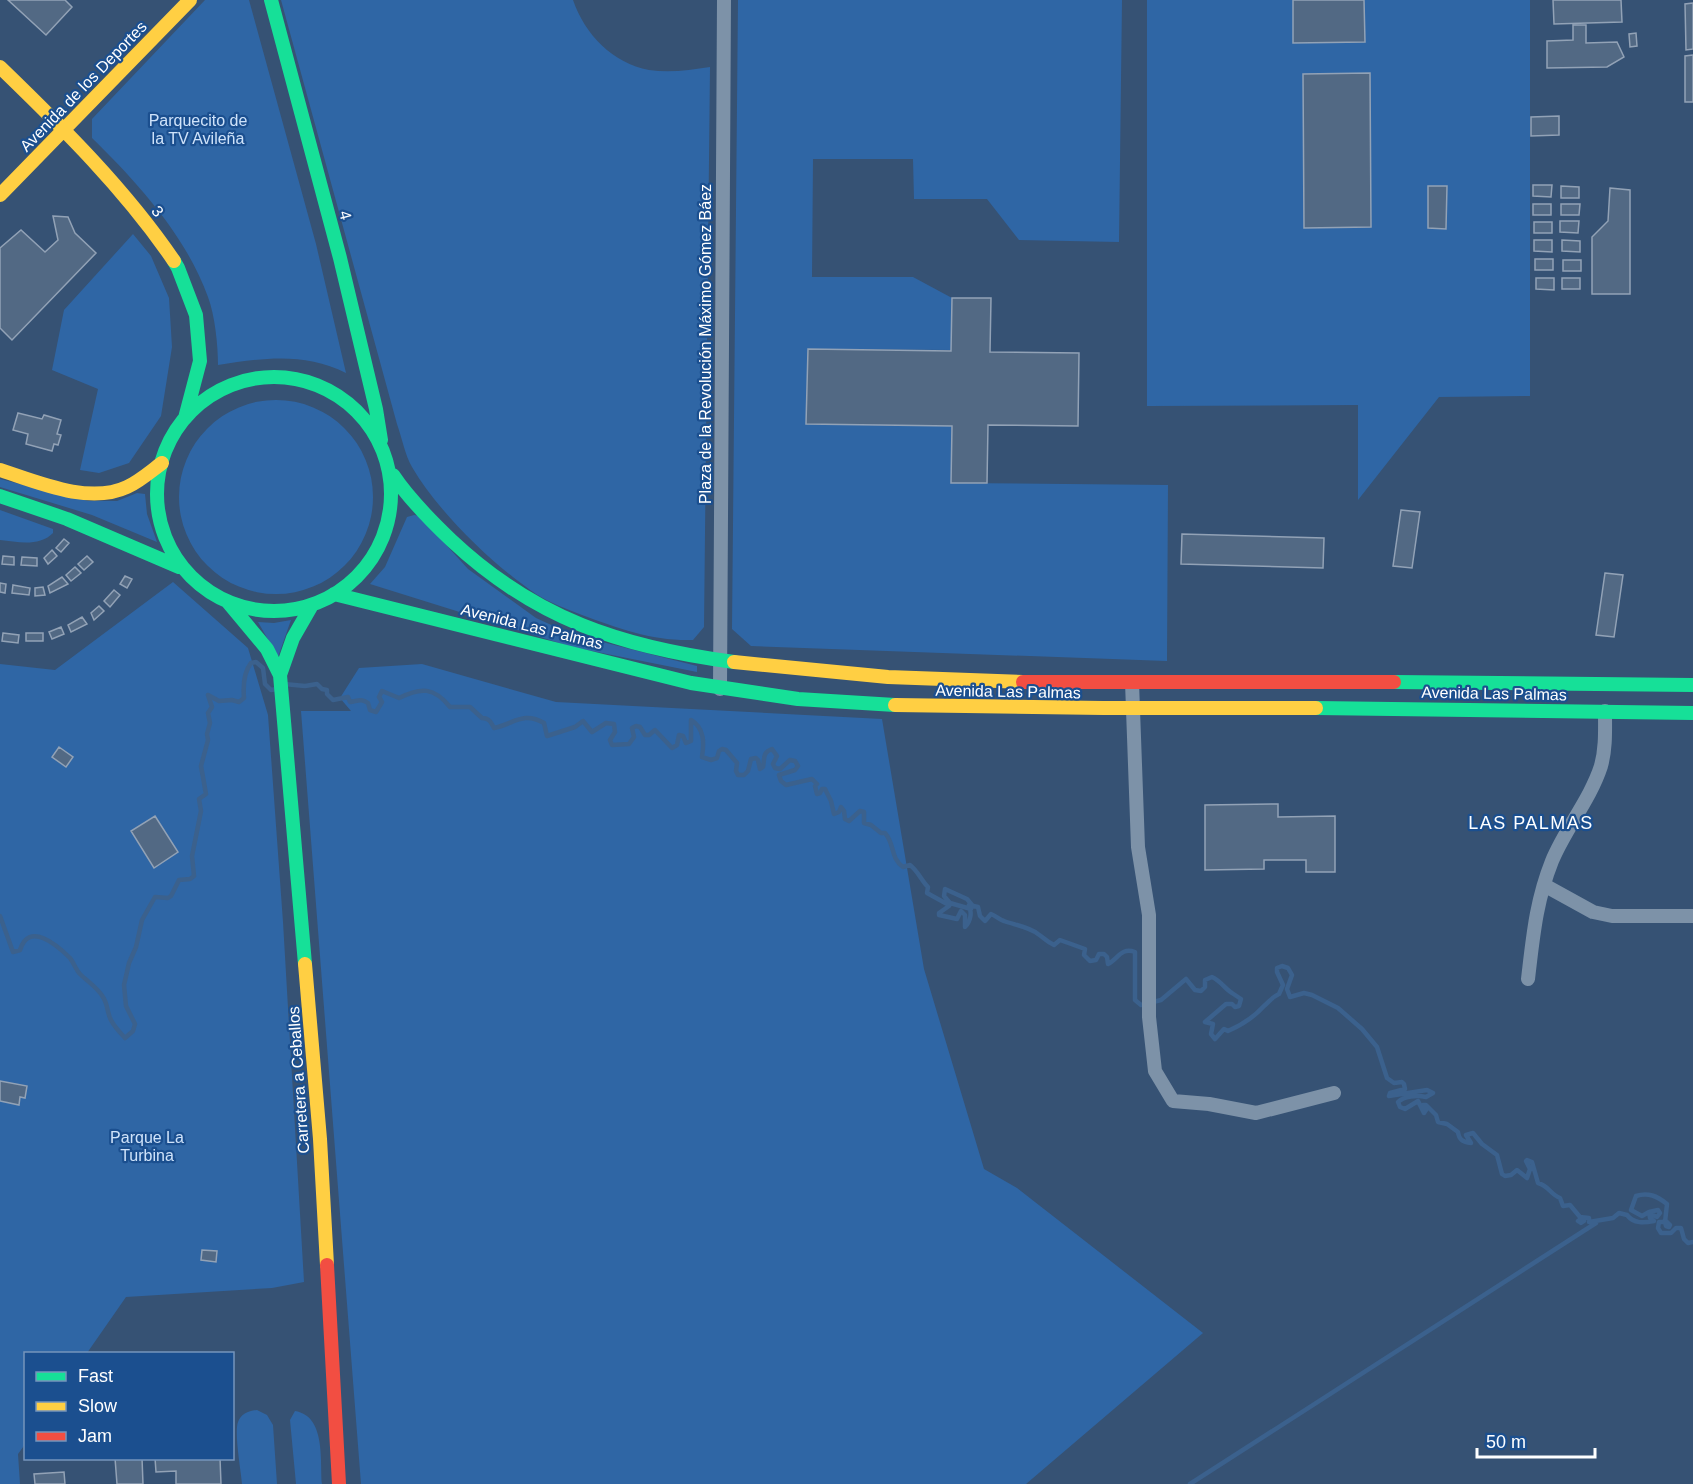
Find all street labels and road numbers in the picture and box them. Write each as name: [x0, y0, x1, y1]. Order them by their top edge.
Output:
street label: Avenida de los Deportes: [17, 18, 150, 155]
street label: Plaza de la Revolución Máximo Gómez Báez: [697, 184, 714, 504]
street label: 3: [148, 203, 167, 220]
street label: 4: [336, 209, 355, 222]
street label: Avenida Las Palmas: [459, 601, 605, 652]
street label: Avenida Las Palmas: [935, 682, 1081, 701]
street label: Avenida Las Palmas: [1421, 684, 1567, 703]
street label: Carretera a Ceballos: [285, 1006, 312, 1154]

